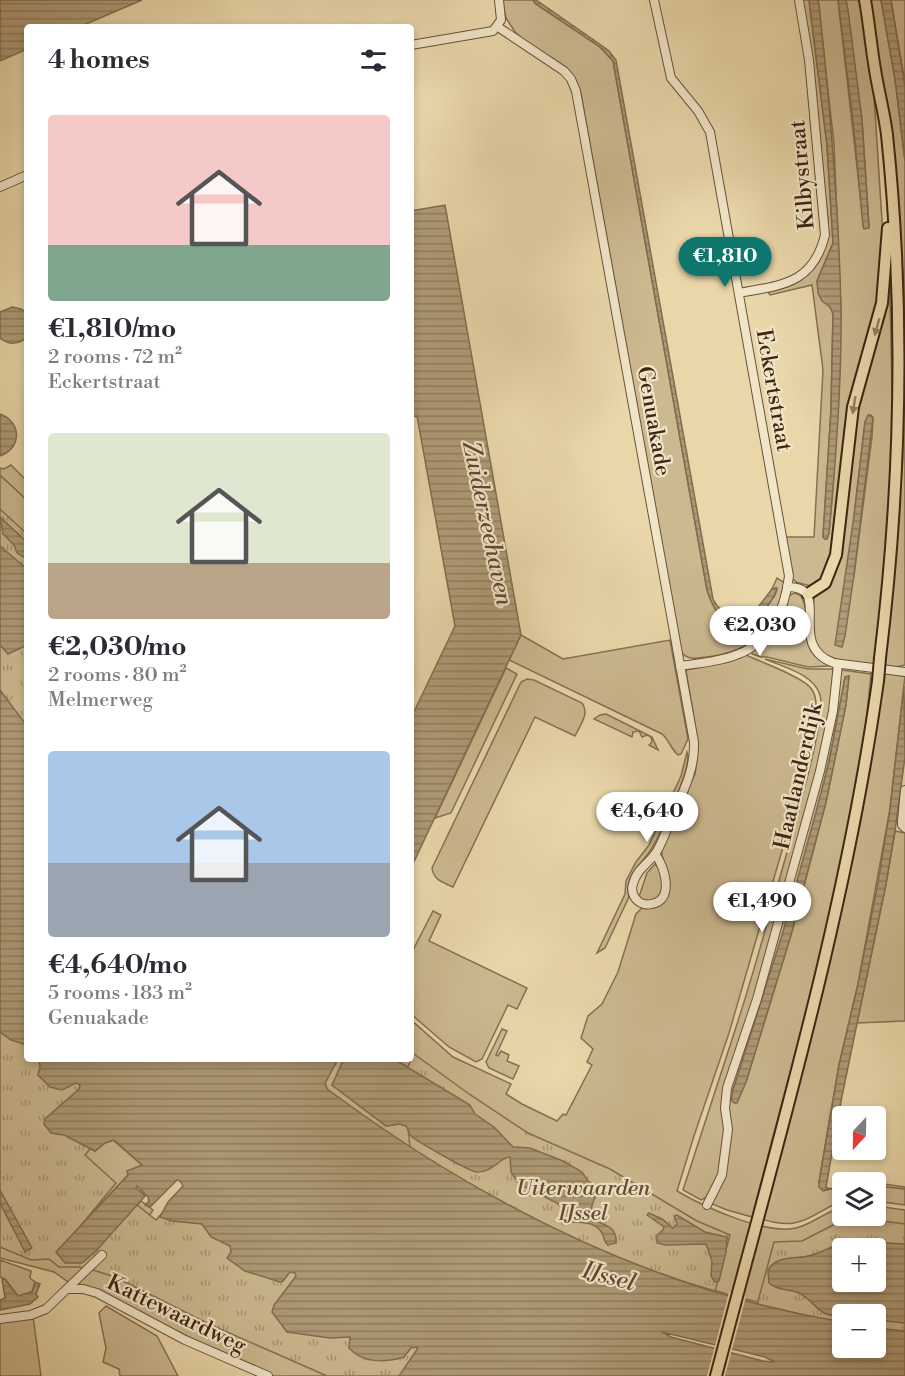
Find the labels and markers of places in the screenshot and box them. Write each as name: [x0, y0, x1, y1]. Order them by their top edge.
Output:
pin: €1,810: [676, 237, 774, 288]
pin: €2,030: [711, 606, 809, 657]
pin: €4,640: [598, 792, 696, 843]
pin: €1,490: [713, 882, 811, 933]

